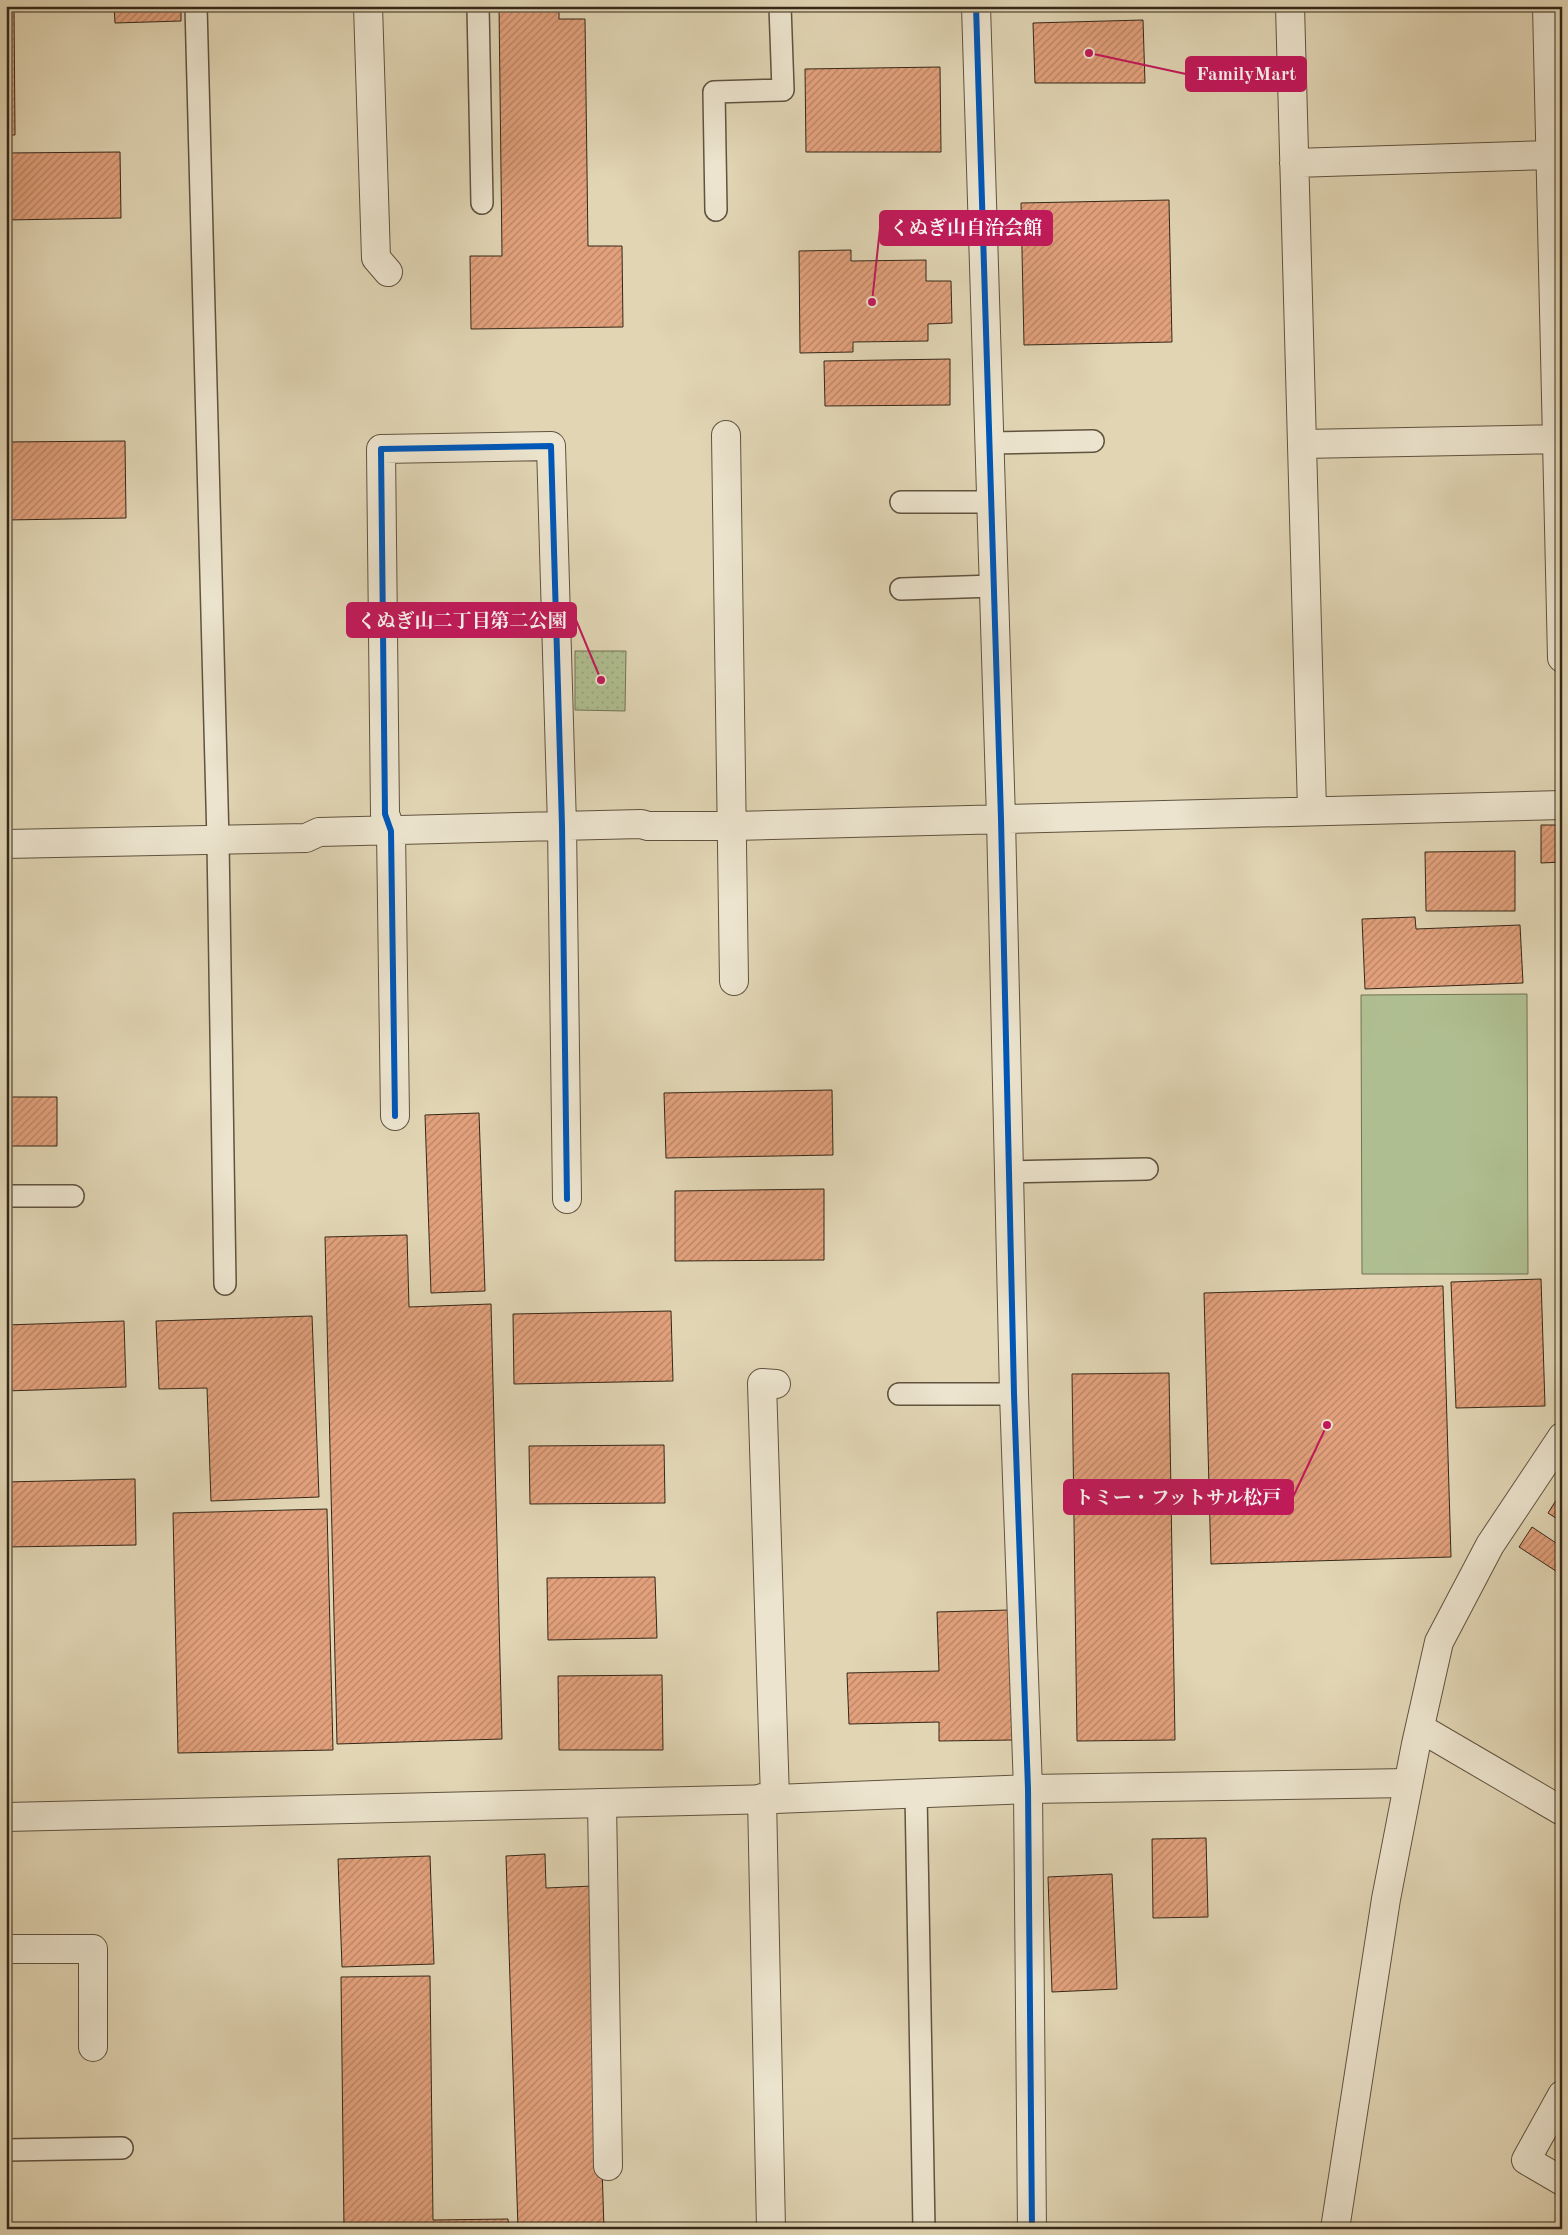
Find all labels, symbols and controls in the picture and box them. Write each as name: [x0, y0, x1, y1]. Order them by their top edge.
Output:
callout: FamilyMart: [1186, 57, 1306, 91]
text: FamilyMart: [1196, 66, 1296, 85]
callout: くぬぎ山自治会館: [880, 211, 1052, 245]
text: くぬぎ山自治会館: [890, 217, 1042, 239]
callout: くぬぎ山二丁目第二公園: [347, 603, 576, 637]
text: くぬぎ山二丁目第二公園: [357, 610, 567, 632]
callout: トミー・フットサル松戸: [1064, 1480, 1293, 1514]
text: トミー・フットサル松戸: [1075, 1487, 1281, 1509]

